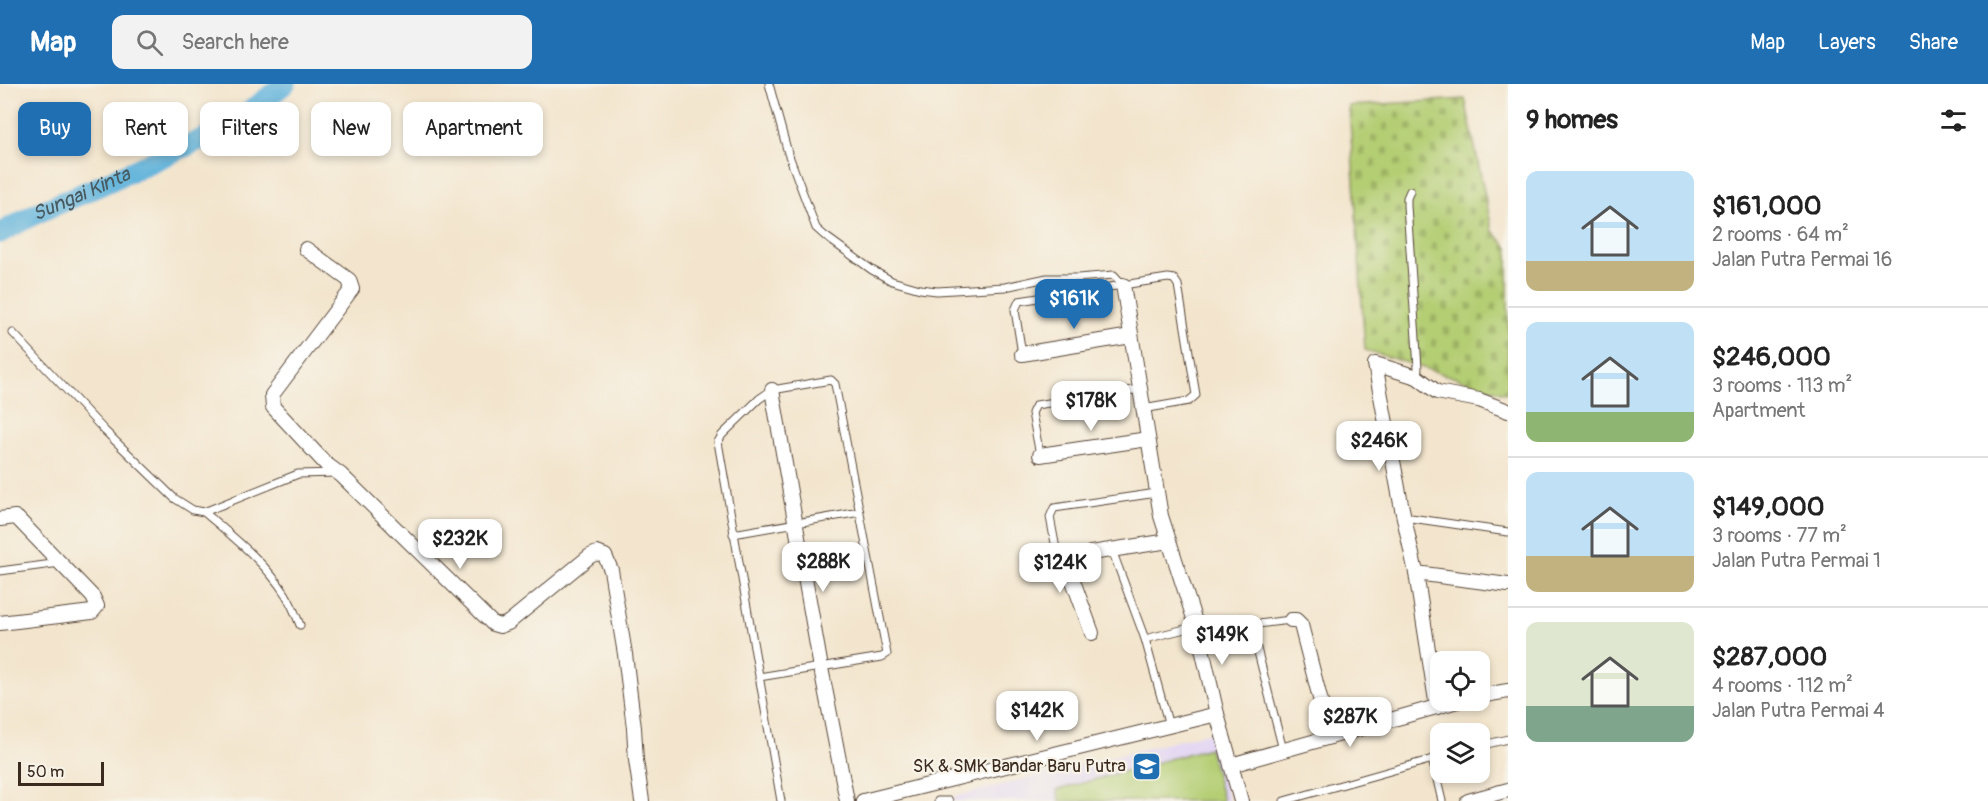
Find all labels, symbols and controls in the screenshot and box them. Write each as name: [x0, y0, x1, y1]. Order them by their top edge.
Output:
search box: [112, 15, 532, 69]
text: Map: [30, 25, 76, 60]
icon: search: [133, 26, 166, 59]
text: Search here: [181, 28, 289, 56]
text: Map: [1750, 29, 1785, 56]
text: Layers: [1818, 29, 1876, 56]
text: Share: [1909, 29, 1958, 56]
chip: Buy: [18, 102, 91, 156]
chip: Rent: [103, 102, 188, 156]
chip: Filters: [200, 102, 299, 156]
chip: New: [311, 102, 391, 156]
chip: Apartment: [403, 102, 543, 156]
text: 9 homes: [1526, 104, 1618, 136]
icon: filters: [1937, 104, 1970, 137]
water label: Sungai Kinta: [28, 161, 135, 226]
text: $161,000: [1712, 190, 1821, 222]
icon: home: [1574, 195, 1646, 267]
text: 2 rooms · 64 m²: [1712, 222, 1849, 247]
text: Jalan Putra Permai 16: [1712, 247, 1892, 272]
pin: $161K: [1032, 279, 1116, 330]
text: $161K: [1049, 286, 1099, 311]
text: $246,000: [1712, 341, 1831, 373]
icon: home: [1574, 346, 1646, 418]
text: 3 rooms · 113 m²: [1712, 373, 1852, 398]
pin: $178K: [1049, 381, 1133, 432]
text: $178K: [1065, 388, 1117, 413]
text: Apartment: [1712, 398, 1805, 423]
pin: $246K: [1337, 421, 1421, 472]
text: $246K: [1350, 428, 1408, 453]
text: $149,000: [1712, 491, 1825, 523]
icon: home: [1574, 496, 1646, 568]
pin: $232K: [418, 519, 502, 570]
text: 3 rooms · 77 m²: [1712, 523, 1847, 548]
text: $232K: [432, 526, 488, 551]
pin: $288K: [781, 542, 865, 593]
pin: $124K: [1018, 543, 1102, 594]
text: Jalan Putra Permai 1: [1712, 548, 1881, 573]
text: $288K: [796, 549, 850, 574]
text: $124K: [1033, 550, 1087, 575]
pin: $149K: [1180, 615, 1264, 666]
text: $149K: [1196, 622, 1248, 647]
text: $287,000: [1712, 641, 1827, 673]
icon: home: [1574, 646, 1646, 718]
map controls: [1430, 651, 1490, 783]
button: locate: [1430, 651, 1490, 711]
text: 4 rooms · 112 m²: [1712, 673, 1853, 698]
pin: $142K: [995, 691, 1079, 742]
pin: $287K: [1308, 697, 1392, 748]
text: $142K: [1010, 698, 1064, 723]
text: Jalan Putra Permai 4: [1712, 698, 1885, 723]
text: $287K: [1323, 704, 1377, 729]
button: layers: [1430, 723, 1490, 783]
school or university icon: SK & SMK Bandar Baru Putra: [1131, 750, 1163, 782]
place label: SK & SMK Bandar Baru Putra: [913, 755, 1126, 778]
scale bar: [18, 759, 104, 786]
text: 50 m: [27, 762, 64, 782]

